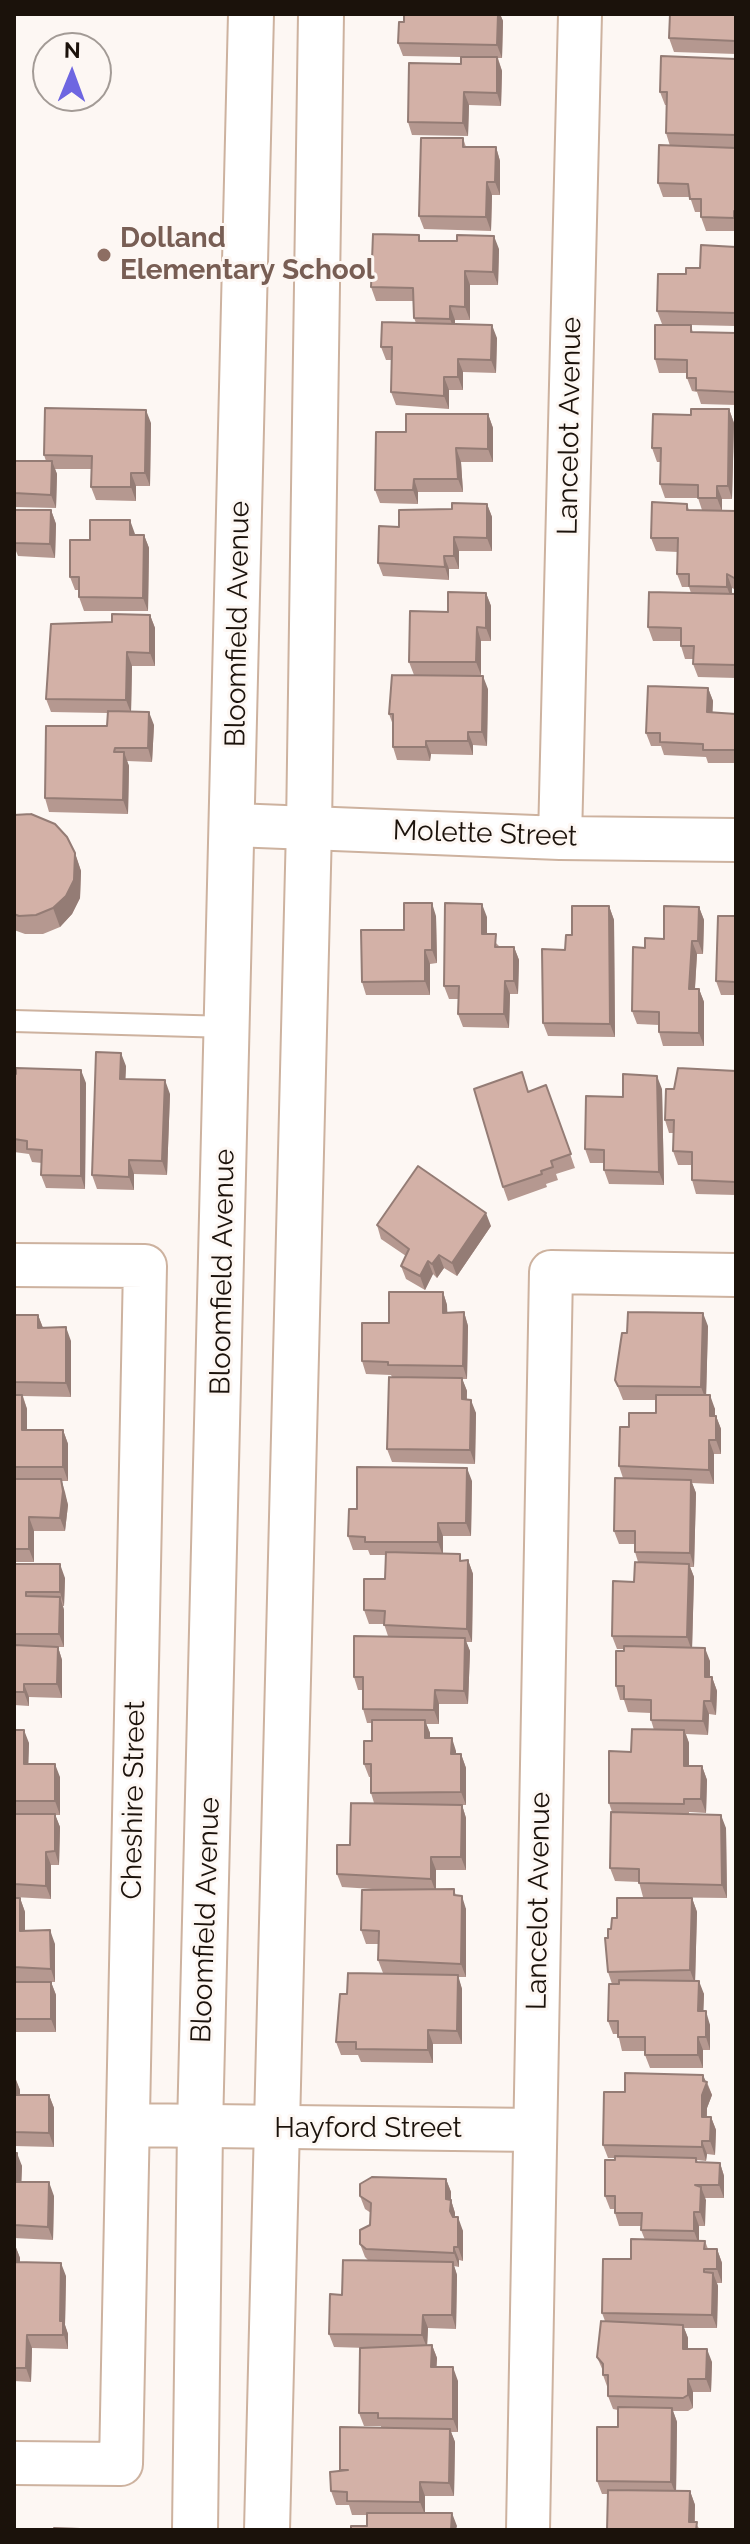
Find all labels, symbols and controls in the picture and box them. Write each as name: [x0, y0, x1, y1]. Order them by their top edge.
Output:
north arrow: [32, 32, 112, 112]
text: N: [64, 37, 81, 63]
place label: Dolland Elementary School: [120, 222, 375, 288]
marker: Dolland Elementary School: [95, 246, 113, 264]
street label: Lancelot Avenue: [551, 317, 589, 535]
street label: Bloomfield Avenue: [219, 501, 257, 747]
street label: Molette Street: [392, 814, 578, 854]
street label: Bloomfield Avenue: [204, 1149, 242, 1395]
street label: Cheshire Street: [115, 1700, 153, 1900]
street label: Lancelot Avenue: [520, 1792, 558, 2010]
street label: Bloomfield Avenue: [185, 1796, 227, 2044]
street label: Hayford Street: [274, 2112, 462, 2146]

